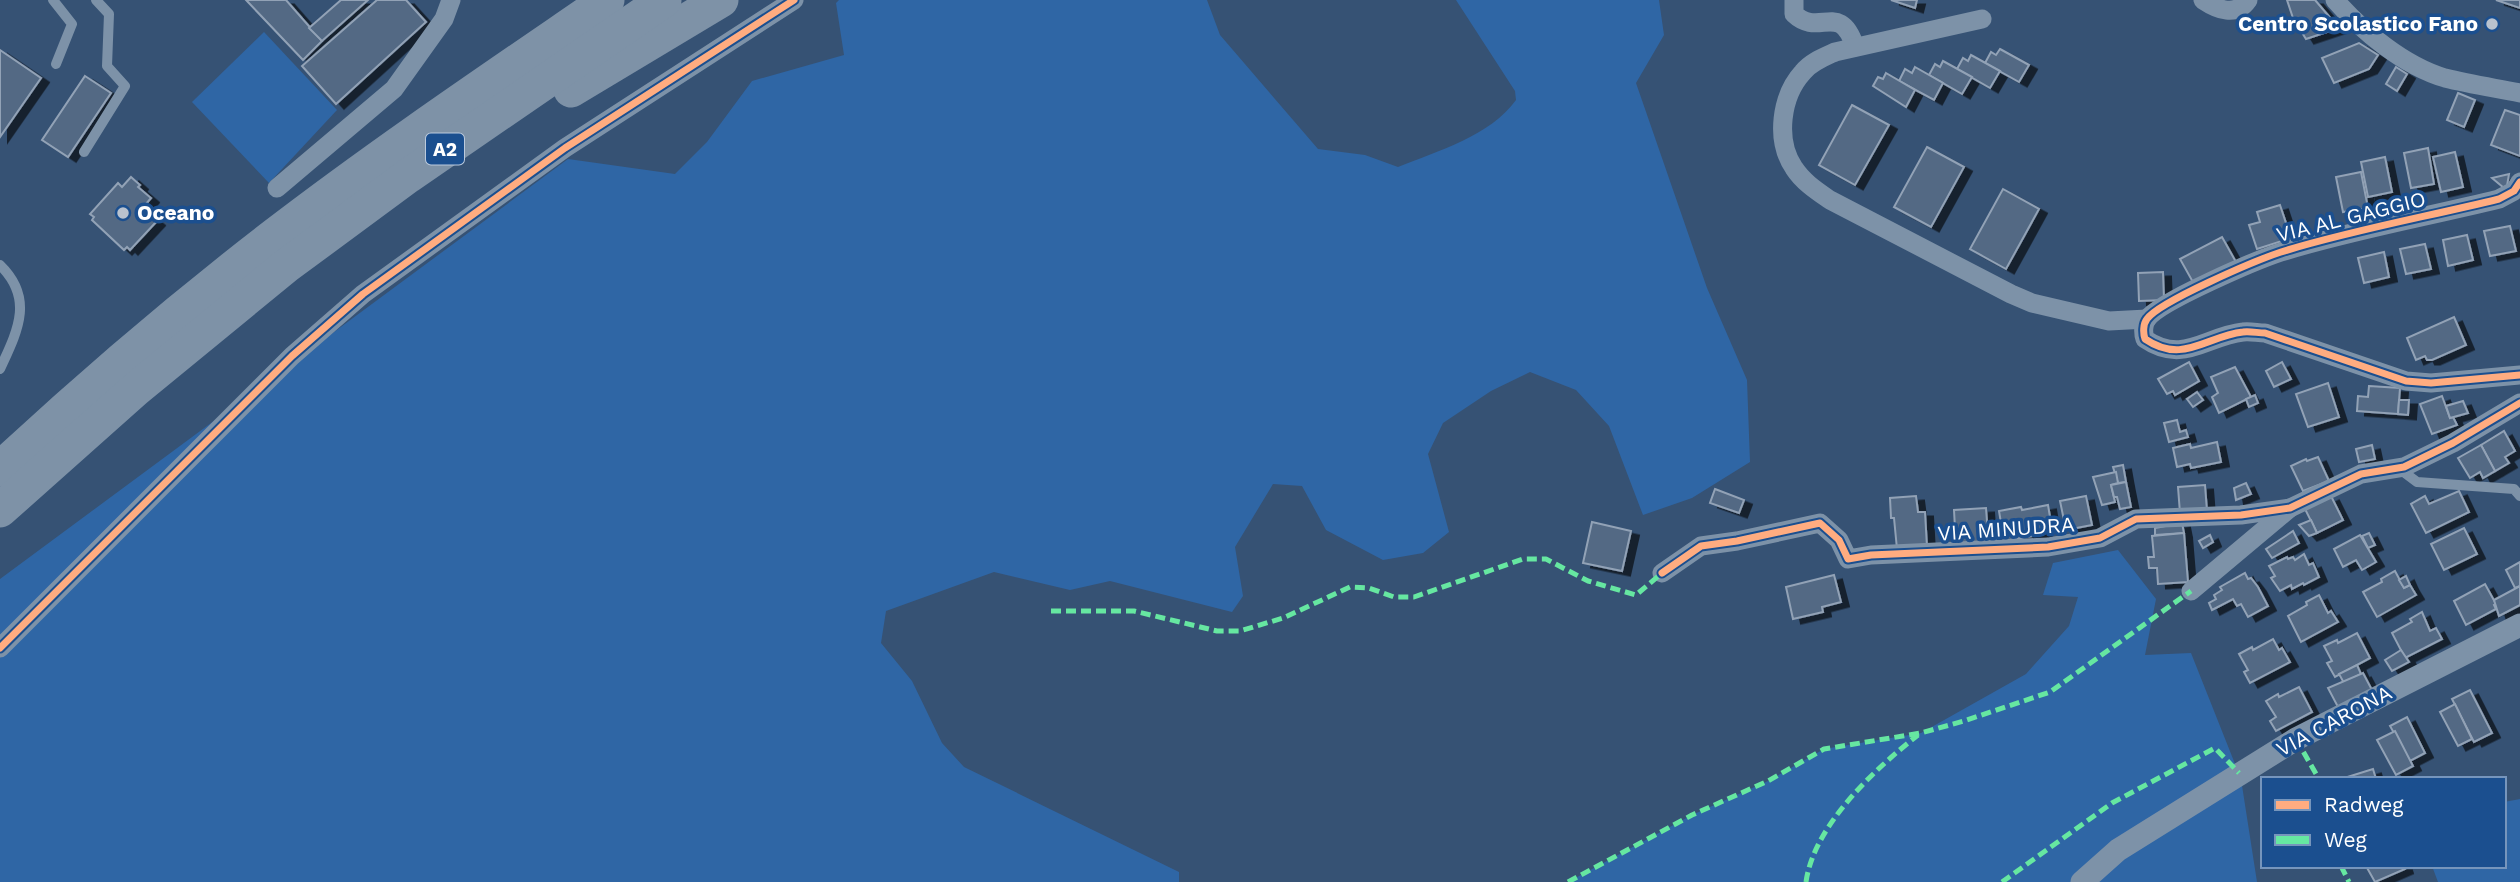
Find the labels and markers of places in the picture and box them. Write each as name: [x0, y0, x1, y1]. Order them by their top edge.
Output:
place label: Centro Scolastico Fano: [2238, 11, 2478, 36]
marker: Centro Scolastico Fano: [2484, 16, 2500, 32]
place label: Oceano: [137, 200, 214, 225]
marker: Oceano: [115, 205, 131, 221]

